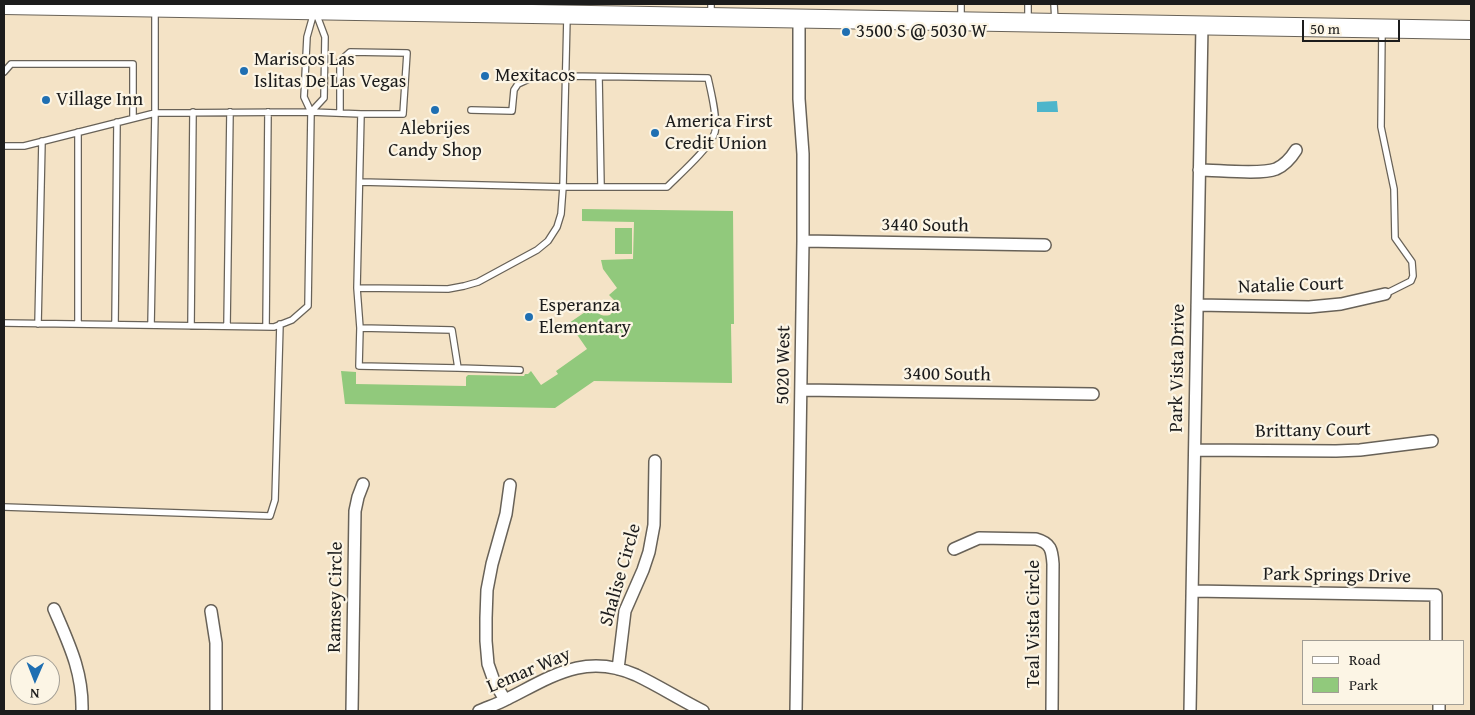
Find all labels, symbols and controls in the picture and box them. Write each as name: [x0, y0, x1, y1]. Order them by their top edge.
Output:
scale bar: [1305, 10, 1402, 42]
text: 50 m: [1310, 18, 1340, 39]
place label: 3500 S @ 5030 W: [856, 21, 987, 43]
marker: 3500 S @ 5030 W: [840, 26, 852, 38]
place label: Mariscos Las Islitas De Las Vegas: [254, 49, 406, 93]
marker: Mariscos Las Islitas De Las Vegas: [238, 65, 250, 77]
place label: Mexitacos: [495, 65, 576, 87]
marker: Mexitacos: [479, 70, 491, 82]
place label: Village Inn: [56, 89, 143, 111]
marker: Village Inn: [40, 94, 52, 106]
marker: Alebrijes Candy Shop: [429, 104, 441, 116]
place label: America First Credit Union: [665, 111, 772, 155]
place label: Alebrijes Candy Shop: [388, 118, 482, 162]
marker: America First Credit Union: [649, 127, 661, 139]
street label: 3440 South: [881, 214, 969, 238]
street label: Natalie Court: [1238, 273, 1344, 299]
place label: Esperanza Elementary: [539, 295, 631, 339]
street label: Park Vista Drive: [1165, 303, 1191, 433]
marker: Esperanza Elementary: [523, 311, 535, 323]
street label: 5020 West: [772, 325, 796, 405]
street label: 3400 South: [903, 363, 991, 387]
street label: Brittany Court: [1255, 419, 1371, 443]
street label: Shalise Circle: [595, 521, 647, 629]
street label: Ramsey Circle: [324, 541, 348, 653]
street label: Teal Vista Circle: [1023, 560, 1045, 688]
street label: Park Springs Drive: [1263, 563, 1411, 589]
legend: [1302, 640, 1465, 705]
street label: Lemar Way: [484, 643, 574, 699]
text: Road: [1349, 649, 1380, 670]
north arrow: [10, 655, 60, 705]
text: Park: [1349, 674, 1378, 695]
text: N: [30, 684, 40, 704]

